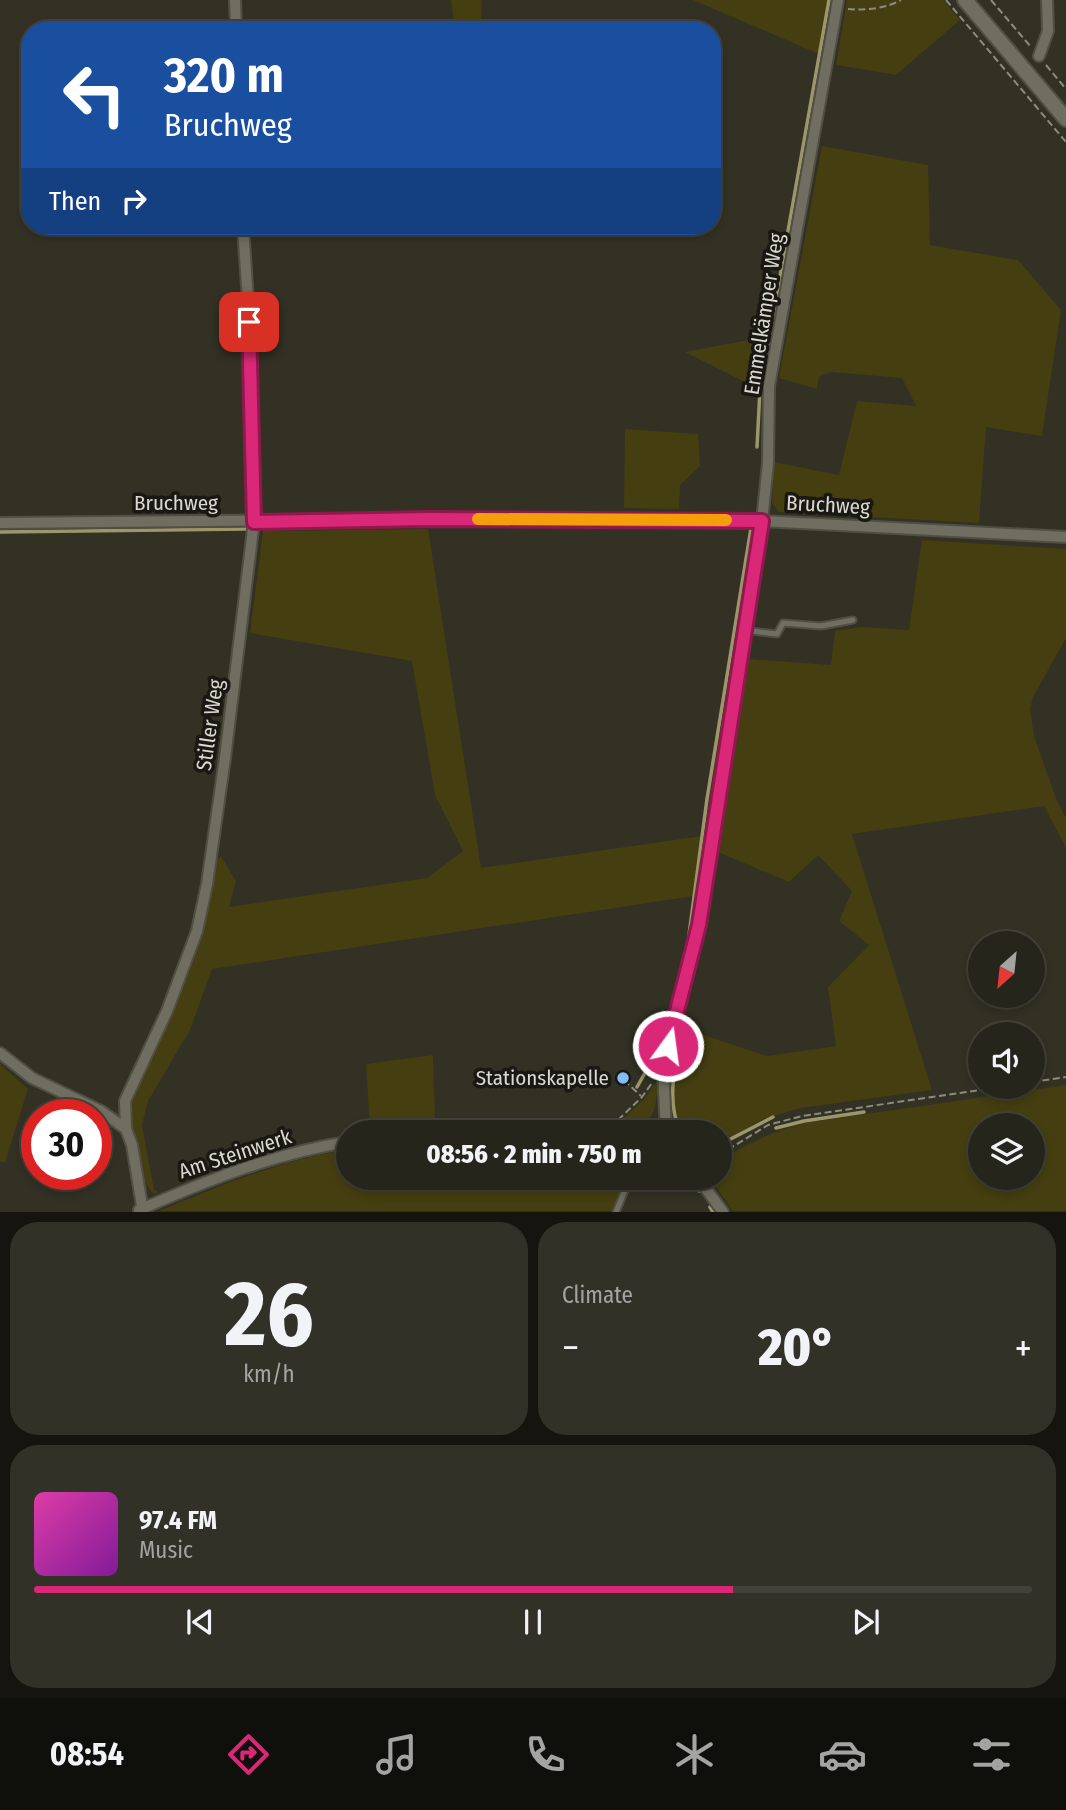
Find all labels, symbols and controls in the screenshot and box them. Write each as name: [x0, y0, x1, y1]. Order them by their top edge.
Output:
text: 320 m: [164, 46, 284, 105]
icon: left: [49, 49, 140, 140]
text: Bruchweg: [164, 106, 292, 144]
icon: right: [115, 182, 153, 220]
text: Then: [49, 186, 101, 217]
street label: Emmelkämper Weg: [738, 231, 790, 397]
pin: [219, 292, 279, 352]
icon: arrive: [230, 303, 268, 341]
street label: Bruchweg: [134, 490, 218, 516]
street label: Bruchweg: [785, 490, 871, 520]
street label: Stiller Weg: [191, 678, 229, 772]
north arrow: [968, 931, 1045, 1008]
map controls: [968, 931, 1045, 1190]
position arrow: [631, 1009, 705, 1083]
button: sound: [968, 1022, 1045, 1099]
place label: Stationskapelle: [476, 1065, 609, 1091]
marker: Stationskapelle: [615, 1070, 631, 1086]
speed limit sign: 30: [21, 1099, 112, 1190]
button: layers: [968, 1113, 1045, 1190]
street label: Am Steinwerk: [175, 1123, 295, 1184]
text: 08:56 · 2 min · 750 m: [426, 1139, 642, 1170]
text: 26: [224, 1260, 314, 1369]
text: Climate: [562, 1281, 633, 1309]
text: 20°: [758, 1316, 836, 1379]
text: −: [562, 1325, 579, 1371]
text: +: [1015, 1325, 1032, 1371]
text: km/h: [243, 1360, 295, 1388]
text: 97.4 FM: [139, 1505, 217, 1536]
text: Music: [139, 1536, 193, 1564]
icon: previous: [181, 1603, 219, 1641]
icon: pause: [514, 1603, 552, 1641]
icon: next: [847, 1603, 885, 1641]
icon: directions: [224, 1730, 273, 1779]
icon: music: [372, 1730, 421, 1779]
icon: phone: [521, 1730, 570, 1779]
icon: climate: [670, 1730, 719, 1779]
icon: car: [818, 1730, 867, 1779]
icon: filters: [967, 1730, 1016, 1779]
text: 08:54: [50, 1735, 124, 1773]

